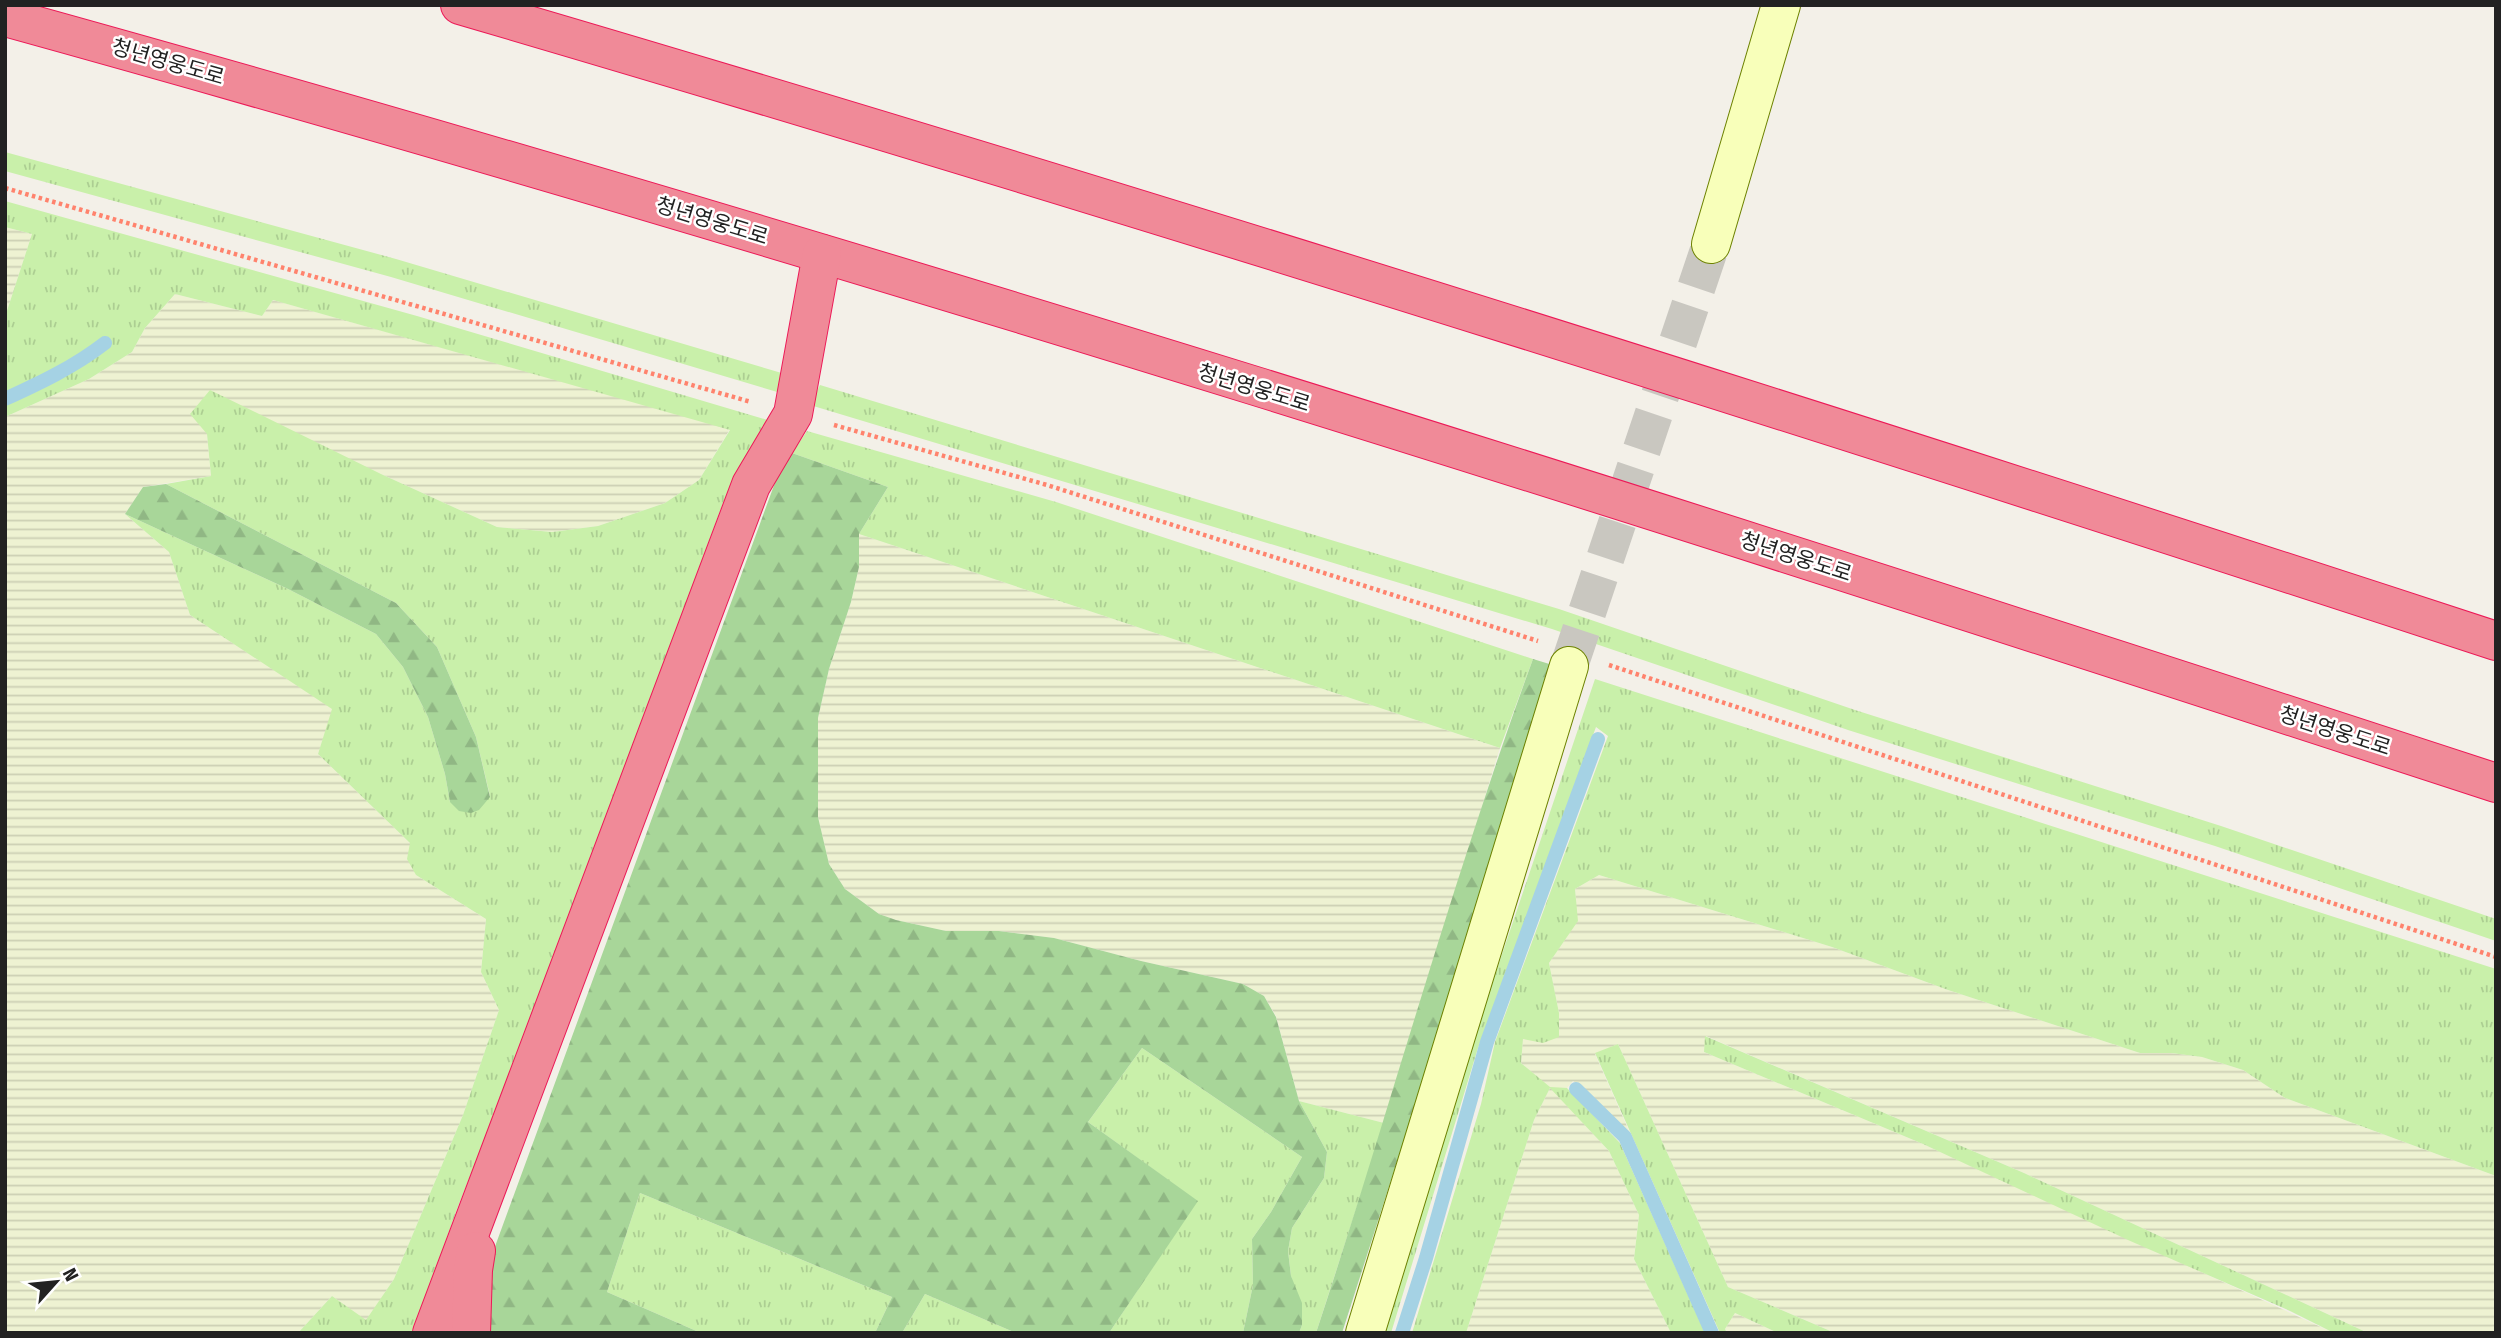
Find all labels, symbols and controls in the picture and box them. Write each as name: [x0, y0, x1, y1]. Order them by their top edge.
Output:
street label: 청년영웅도로: [109, 34, 227, 90]
street label: 청년영웅도로: [653, 192, 771, 250]
street label: 청년영웅도로: [1195, 359, 1313, 417]
street label: 청년영웅도로: [1737, 527, 1855, 587]
street label: 청년영웅도로: [2276, 701, 2394, 761]
north arrow: [21, 1247, 91, 1317]
text: N: [58, 1264, 84, 1285]

